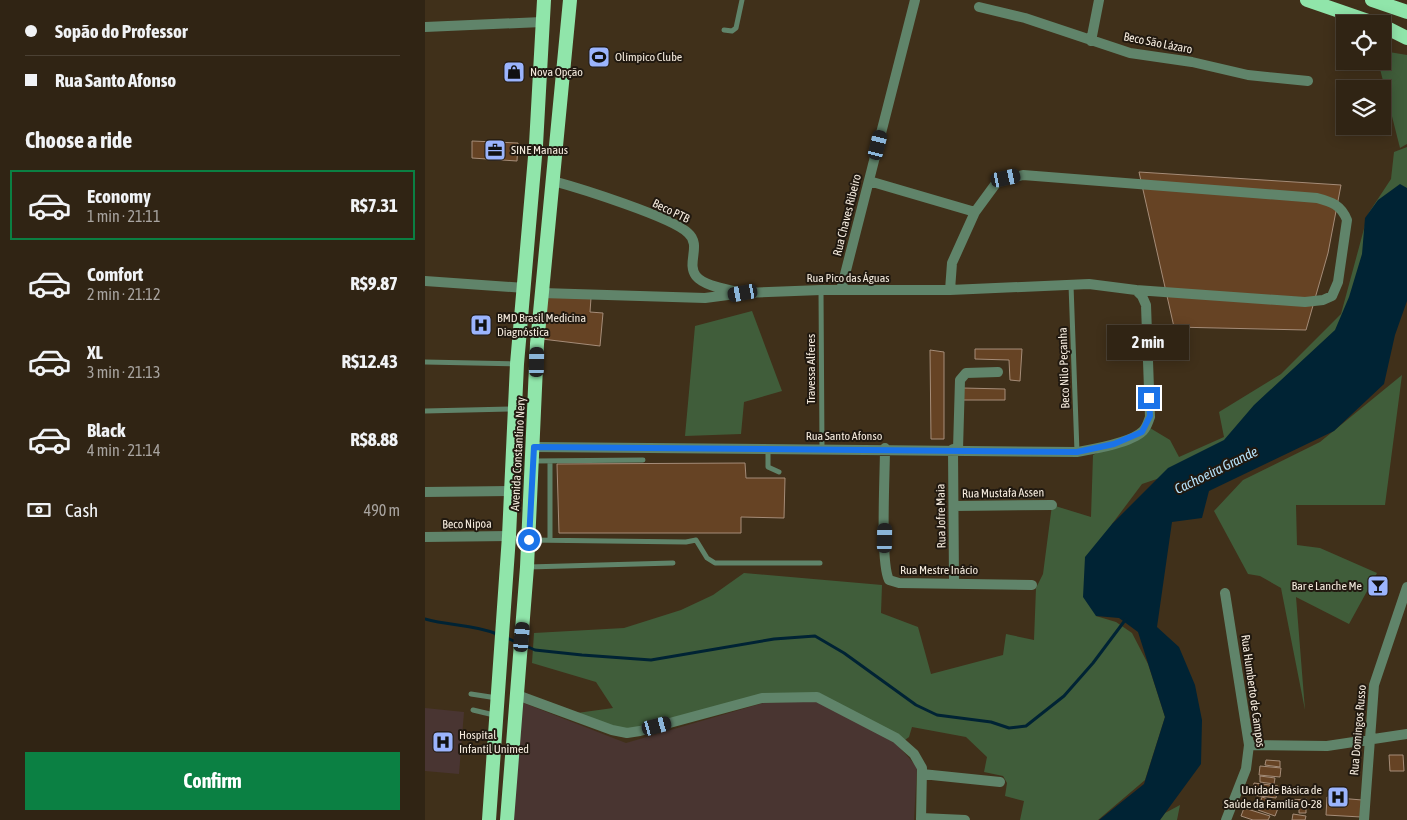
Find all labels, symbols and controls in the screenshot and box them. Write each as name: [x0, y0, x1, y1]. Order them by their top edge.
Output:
map controls: [1336, 15, 1391, 135]
button: locate: [1336, 15, 1391, 70]
text: Sopão do Professor: [55, 20, 188, 42]
street label: Beco São Lázaro: [1122, 29, 1194, 57]
sports icon: Olímpico Clube: [587, 45, 611, 69]
place label: Olímpico Clube: [615, 50, 682, 64]
shop icon: Nova Opção: [502, 60, 526, 84]
place label: Nova Opção: [530, 65, 583, 79]
text: Rua Santo Afonso: [55, 69, 176, 91]
button: layers: [1336, 80, 1391, 135]
text: Choose a ride: [25, 127, 132, 153]
car: [867, 129, 888, 161]
office icon: SINE Manaus: [483, 138, 507, 162]
place label: SINE Manaus: [511, 143, 568, 157]
car: [989, 168, 1022, 188]
street label: Rua Chaves Ribeiro: [830, 172, 864, 257]
icon: car: [27, 183, 72, 228]
text: Economy: [87, 185, 151, 207]
text: R$7.31: [350, 194, 398, 216]
street label: Beco PTB: [650, 196, 692, 226]
text: 1 min · 21:11: [87, 207, 160, 225]
icon: car: [27, 261, 72, 306]
text: Comfort: [87, 263, 143, 285]
street label: Rua Pico das Águas: [807, 271, 889, 285]
text: R$9.87: [350, 272, 398, 294]
car: [726, 283, 759, 303]
text: 2 min · 21:12: [87, 285, 160, 303]
place label: BMD Brasil Medicina Diagnóstica: [497, 311, 586, 339]
hospital icon: BMD Brasil Medicina Diagnóstica: [469, 313, 493, 337]
callout: 2 min: [1108, 326, 1190, 360]
street label: Beco Nilo Peçanha: [1056, 327, 1072, 409]
text: 2 min: [1132, 333, 1164, 351]
street label: Travessa Alferes: [804, 334, 818, 404]
icon: car: [27, 339, 72, 384]
text: XL: [87, 341, 103, 363]
car: [529, 347, 544, 377]
text: R$12.43: [341, 350, 398, 372]
text: 3 min · 21:13: [87, 363, 160, 381]
route end: [1138, 387, 1160, 409]
street label: Avenida Constantino Nery: [508, 397, 528, 511]
icon: car: [27, 417, 72, 462]
text: Black: [87, 419, 125, 441]
text: R$8.88: [350, 428, 398, 450]
street label: Rua Santo Afonso: [806, 429, 883, 443]
text: 4 min · 21:14: [87, 441, 160, 459]
water label: Cachoeira Grande: [1172, 443, 1260, 497]
street label: Rua Jofre Maia: [933, 484, 949, 548]
street label: Rua Mustafa Assen: [962, 485, 1044, 501]
icon: cash: [25, 496, 53, 524]
text: Cash: [65, 499, 98, 521]
text: 490 m: [364, 501, 400, 519]
street label: Beco Nipoa: [442, 517, 492, 531]
car: [877, 523, 892, 553]
route start: [518, 529, 540, 551]
street label: Rua Mestre Inácio: [900, 563, 978, 577]
bar icon: Bar e Lanche Me: [1366, 574, 1390, 598]
place label: Bar e Lanche Me: [1292, 579, 1362, 593]
car: [513, 621, 530, 653]
street label: Rua Humberto de Campos: [1238, 634, 1268, 748]
street label: Rua Domingos Russo: [1347, 684, 1369, 776]
car: [640, 715, 673, 737]
place label: Hospital Infantil Unimed: [459, 728, 529, 756]
hospital icon: Hospital Infantil Unimed: [431, 730, 455, 754]
button: Confirm: [25, 752, 400, 810]
place label: Unidade Básica de Saúde da Família O-28: [1224, 783, 1322, 811]
hospital icon: Unidade Básica de Saúde da Família O-28: [1326, 785, 1350, 809]

